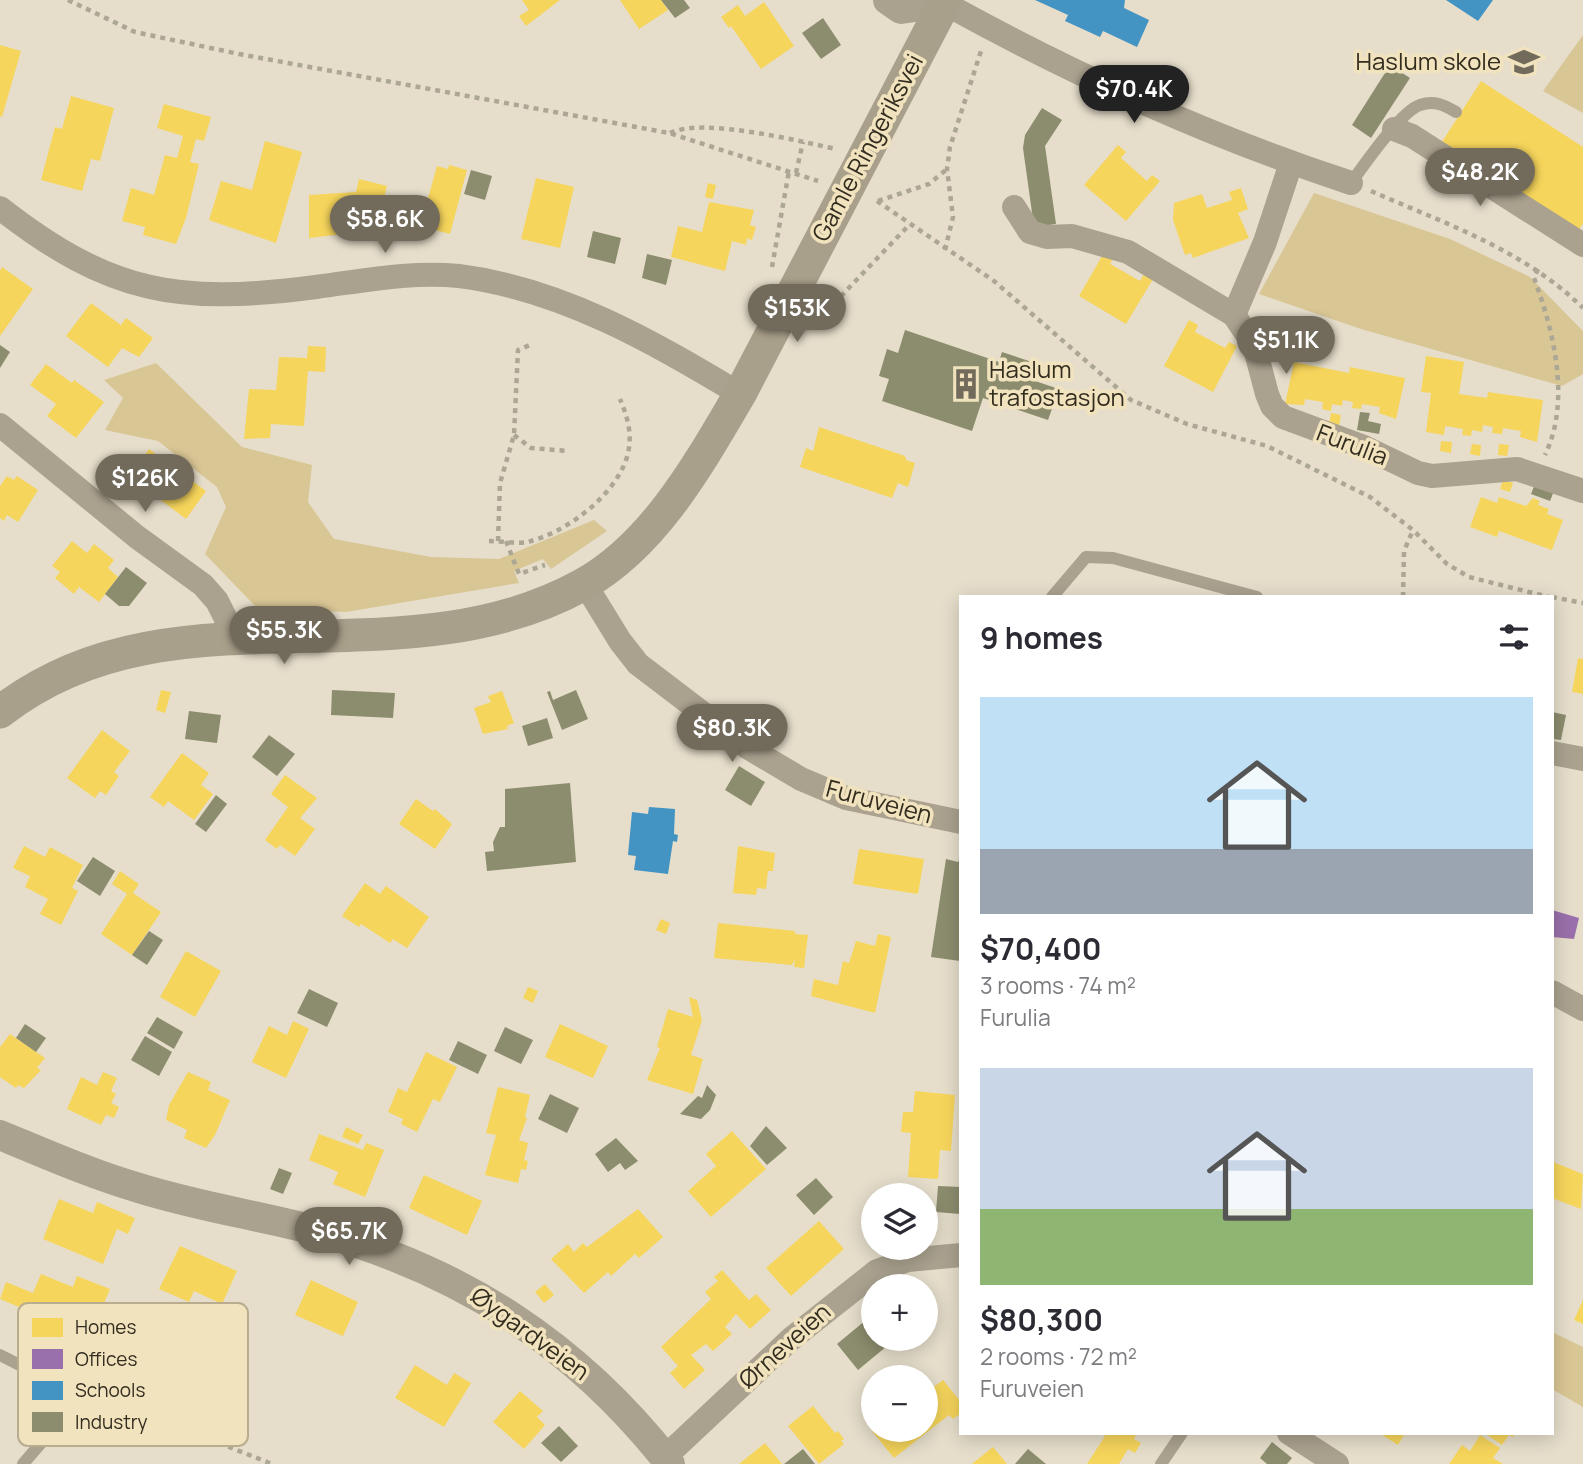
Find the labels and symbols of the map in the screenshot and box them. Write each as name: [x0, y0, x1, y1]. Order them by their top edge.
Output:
place label: Haslum skole: [1356, 44, 1501, 77]
school or university icon: Haslum skole: [1507, 45, 1541, 79]
street label: Gamle Ringeriksvei: [803, 48, 930, 247]
pin: $70.4K: [1077, 66, 1191, 125]
pin: $48.2K: [1423, 148, 1537, 208]
pin: $58.6K: [328, 196, 442, 255]
pin: $153K: [748, 284, 846, 344]
pin: $51.1K: [1229, 316, 1343, 376]
place label: Haslum trafostasjon: [989, 352, 1125, 413]
building icon: Haslum trafostasjon: [949, 367, 983, 401]
street label: Furulia: [1312, 415, 1393, 472]
pin: $126K: [96, 454, 194, 514]
pin: $55.3K: [227, 606, 341, 666]
pin: $80.3K: [675, 704, 789, 764]
street label: Furuveien: [823, 771, 936, 831]
pin: $65.7K: [292, 1208, 406, 1267]
street label: Øygardveien: [465, 1279, 597, 1387]
street label: Ørneveien: [731, 1295, 837, 1395]
legend: [18, 1303, 248, 1446]
text: Homes: [75, 1314, 136, 1340]
text: Offices: [75, 1346, 137, 1372]
text: Schools: [75, 1377, 145, 1403]
text: Industry: [75, 1409, 148, 1435]

